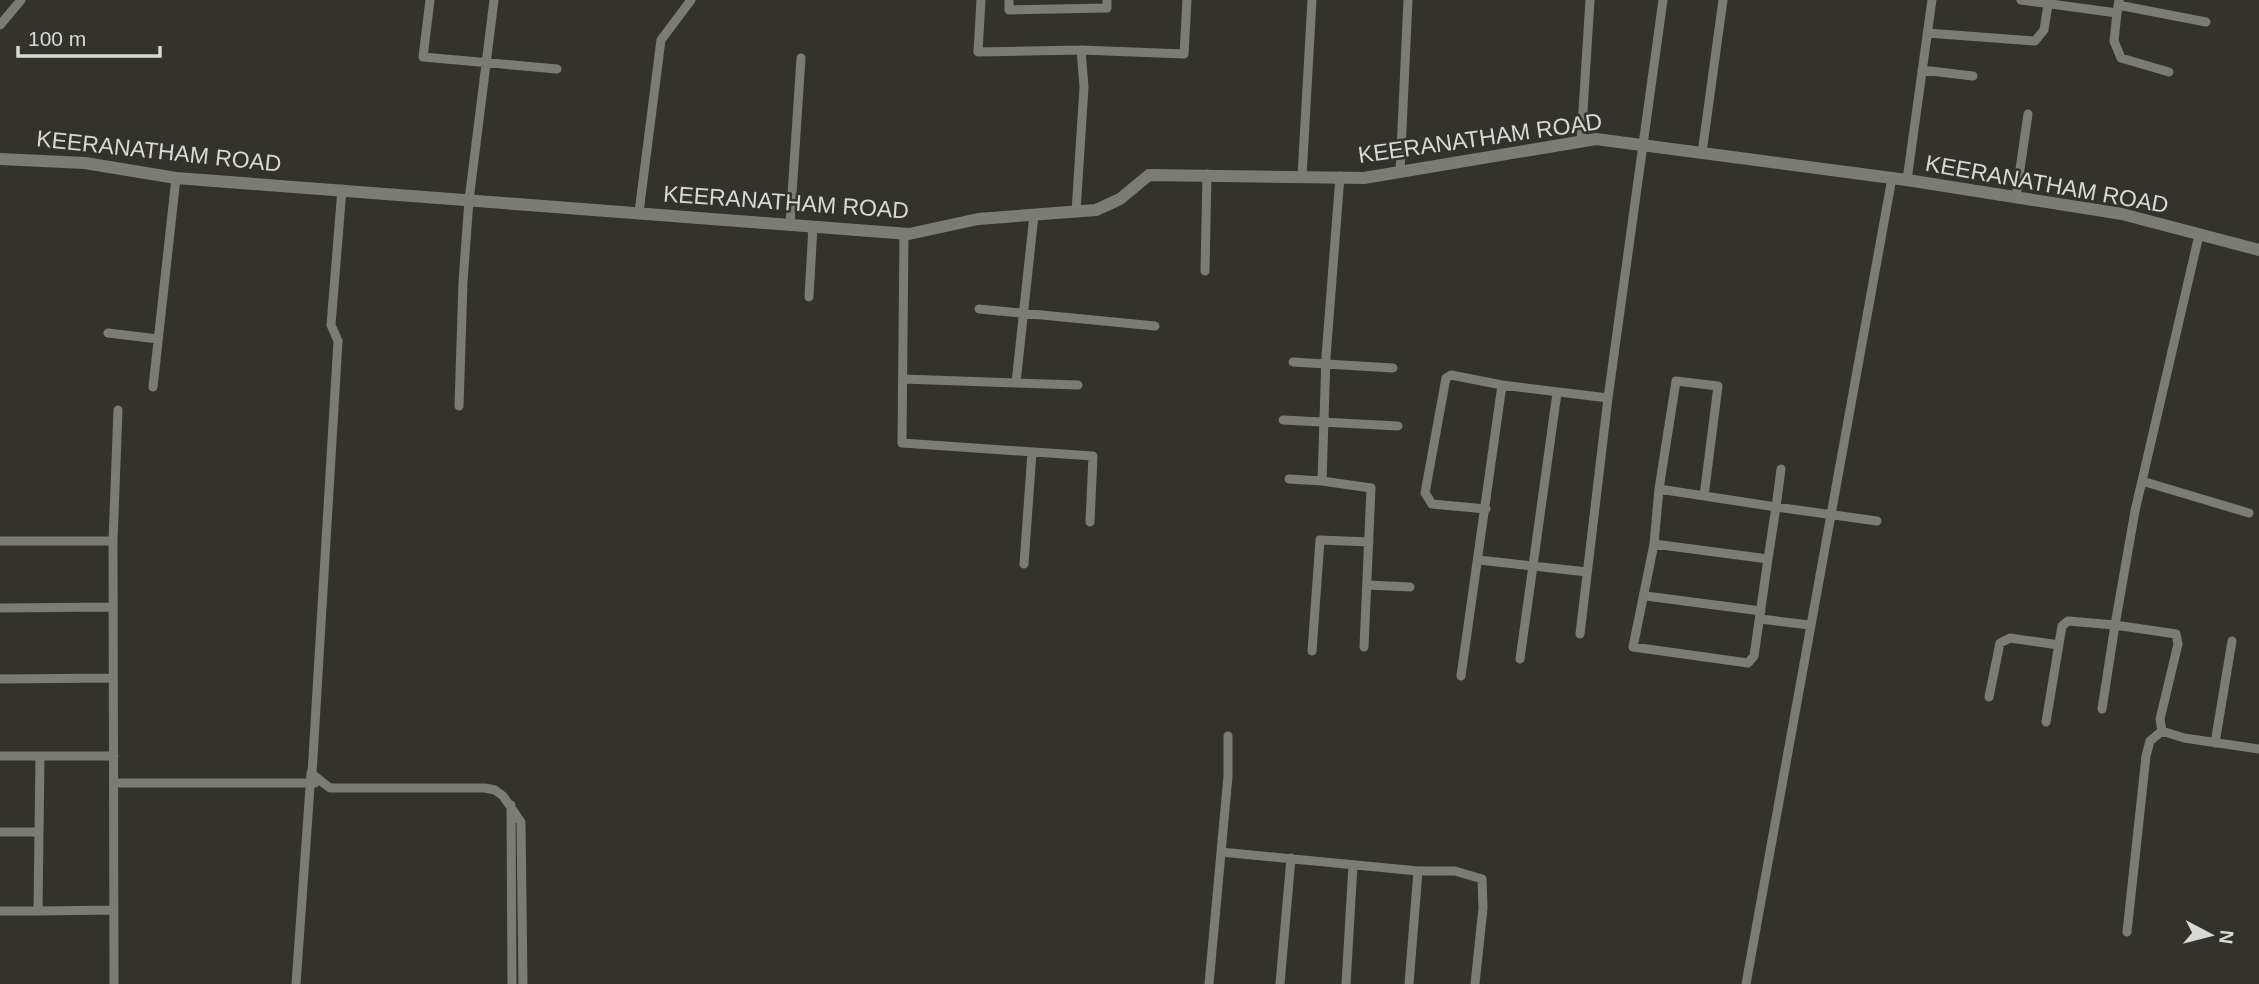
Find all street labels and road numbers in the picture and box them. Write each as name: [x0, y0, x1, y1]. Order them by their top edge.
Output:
street label: KEERANATHAM ROAD: [1356, 108, 1604, 168]
street label: KEERANATHAM ROAD: [35, 125, 283, 177]
street label: KEERANATHAM ROAD: [1924, 150, 2170, 218]
street label: KEERANATHAM ROAD: [662, 180, 910, 224]

